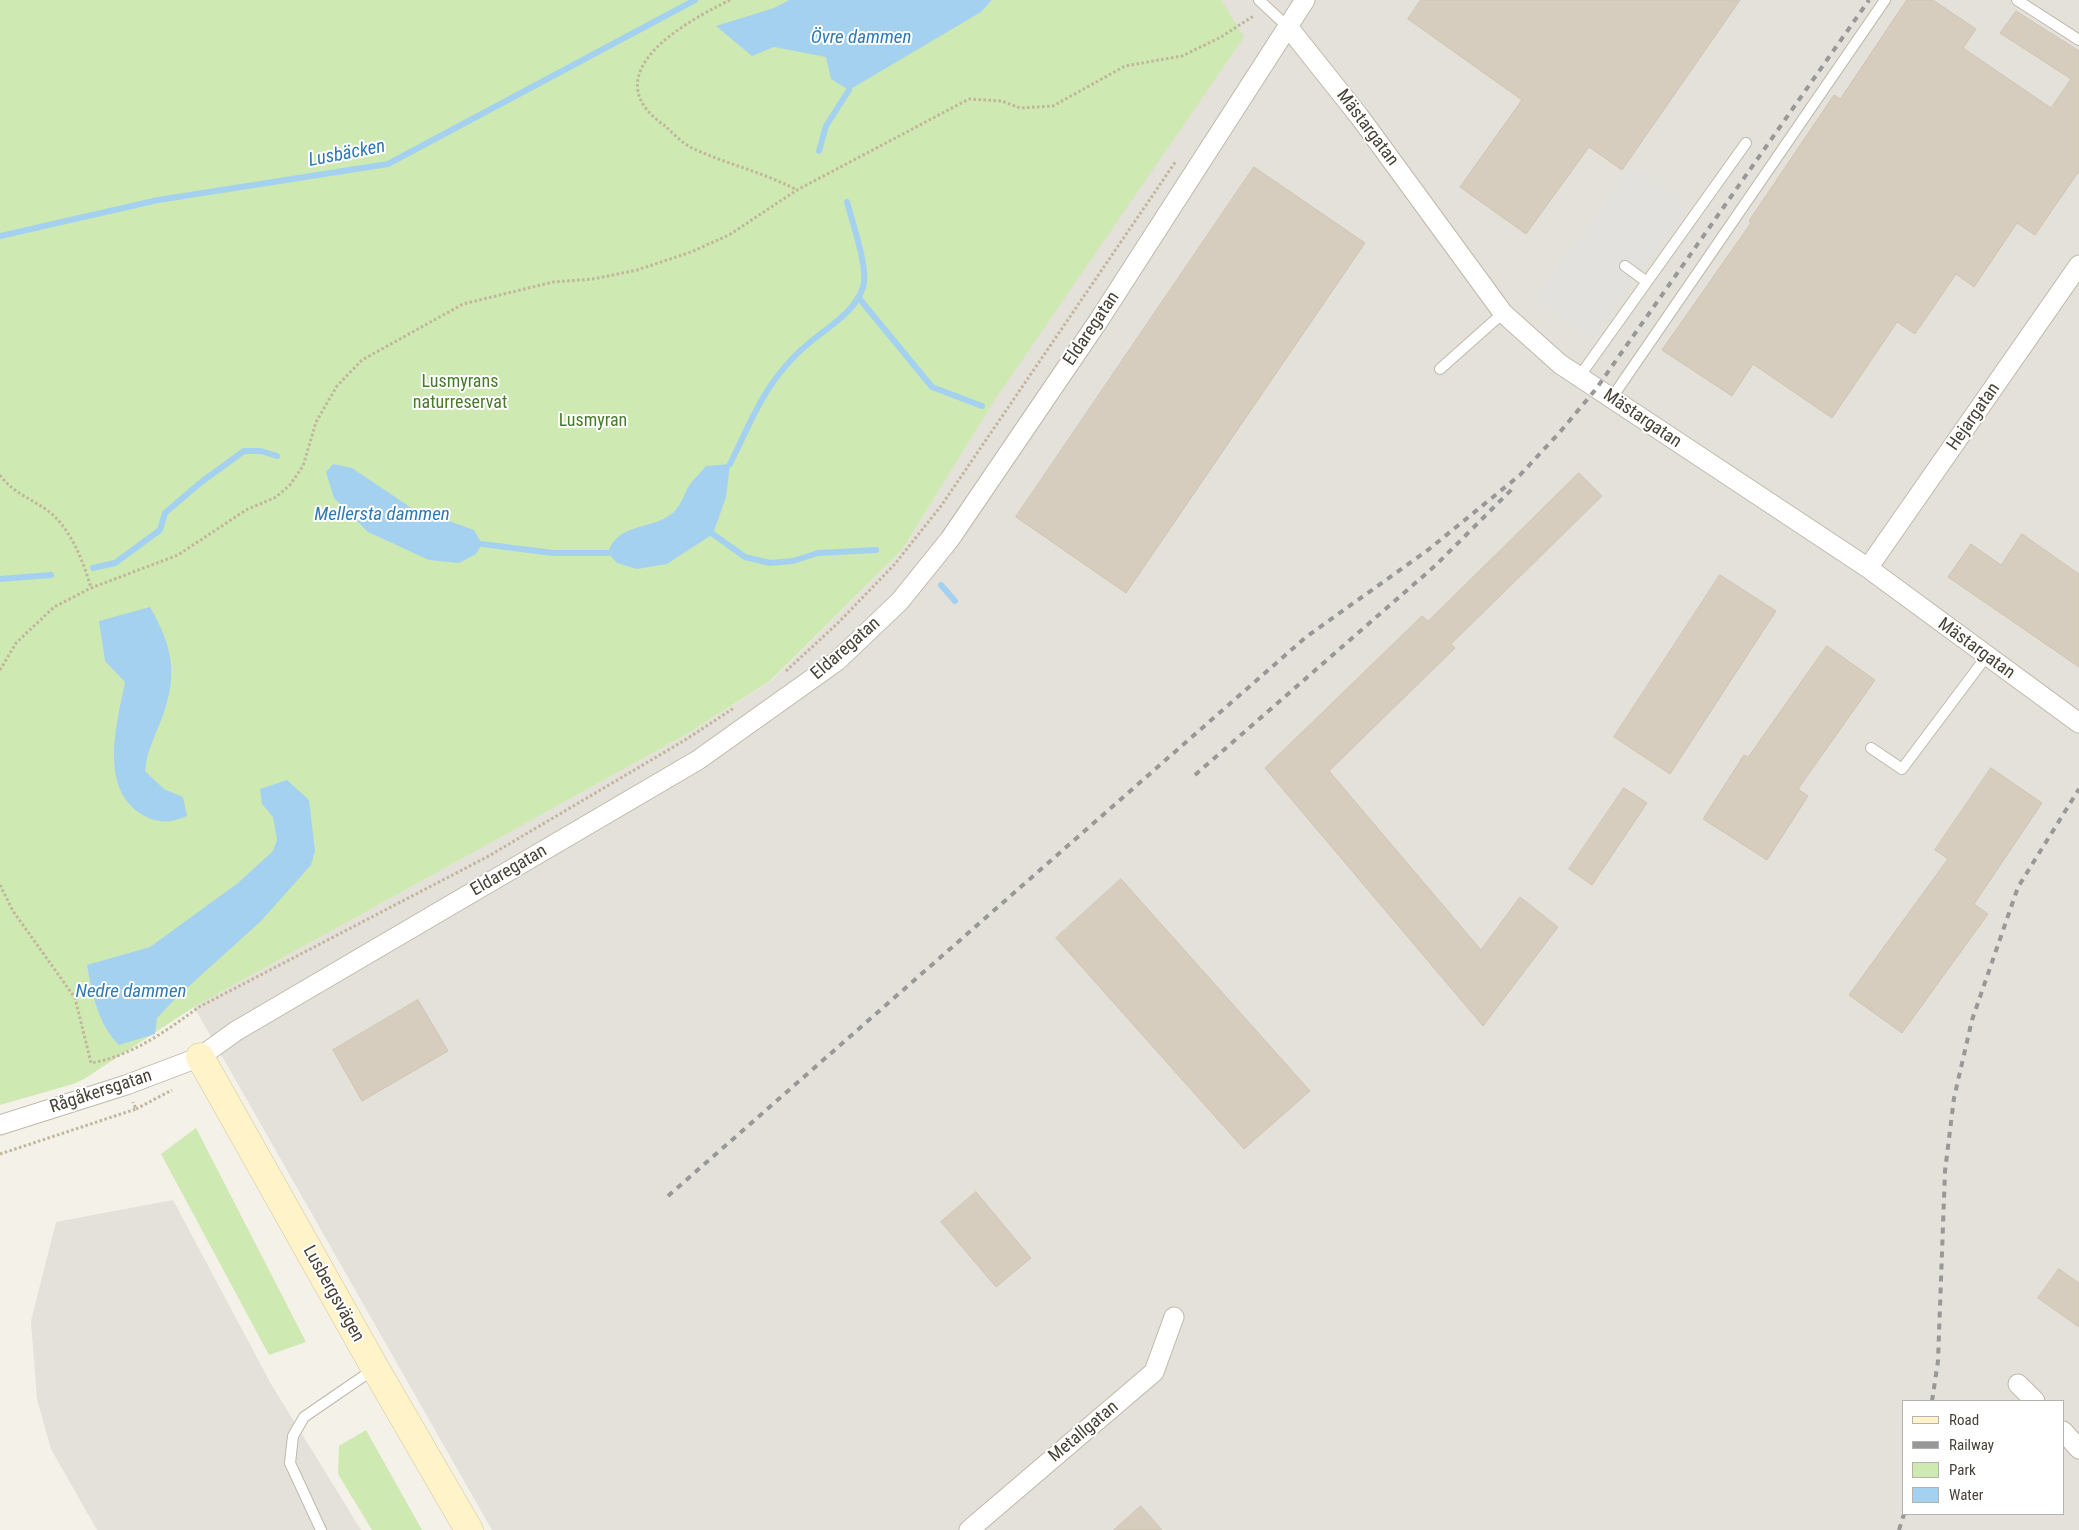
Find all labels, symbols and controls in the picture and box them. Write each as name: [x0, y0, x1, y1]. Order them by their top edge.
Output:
water label: Övre dammen: [811, 27, 911, 49]
street label: Mästargatan: [1331, 86, 1403, 170]
water label: Lusbäcken: [307, 135, 387, 173]
street label: Eldaregatan: [1059, 288, 1125, 370]
park label: Lusmyrans naturreservat: [413, 371, 507, 414]
street label: Hejargatan: [1943, 379, 2005, 455]
street label: Mästargatan: [1599, 385, 1685, 453]
park label: Lusmyran: [559, 410, 627, 432]
water label: Mellersta dammen: [314, 504, 450, 526]
street label: Eldaregatan: [807, 613, 885, 685]
street label: Mästargatan: [1933, 614, 2019, 684]
street label: Eldaregatan: [467, 841, 551, 901]
water label: Nedre dammen: [76, 981, 186, 1003]
street label: Rågåkersgatan: [47, 1065, 155, 1119]
street label: Lusbergsvägen: [298, 1242, 368, 1346]
street label: Metallgatan: [1045, 1397, 1123, 1467]
legend: [1902, 1400, 2064, 1515]
text: Road: [1949, 1411, 1979, 1429]
text: Railway: [1949, 1436, 1994, 1454]
text: Park: [1949, 1461, 1976, 1479]
text: Water: [1949, 1486, 1983, 1504]

